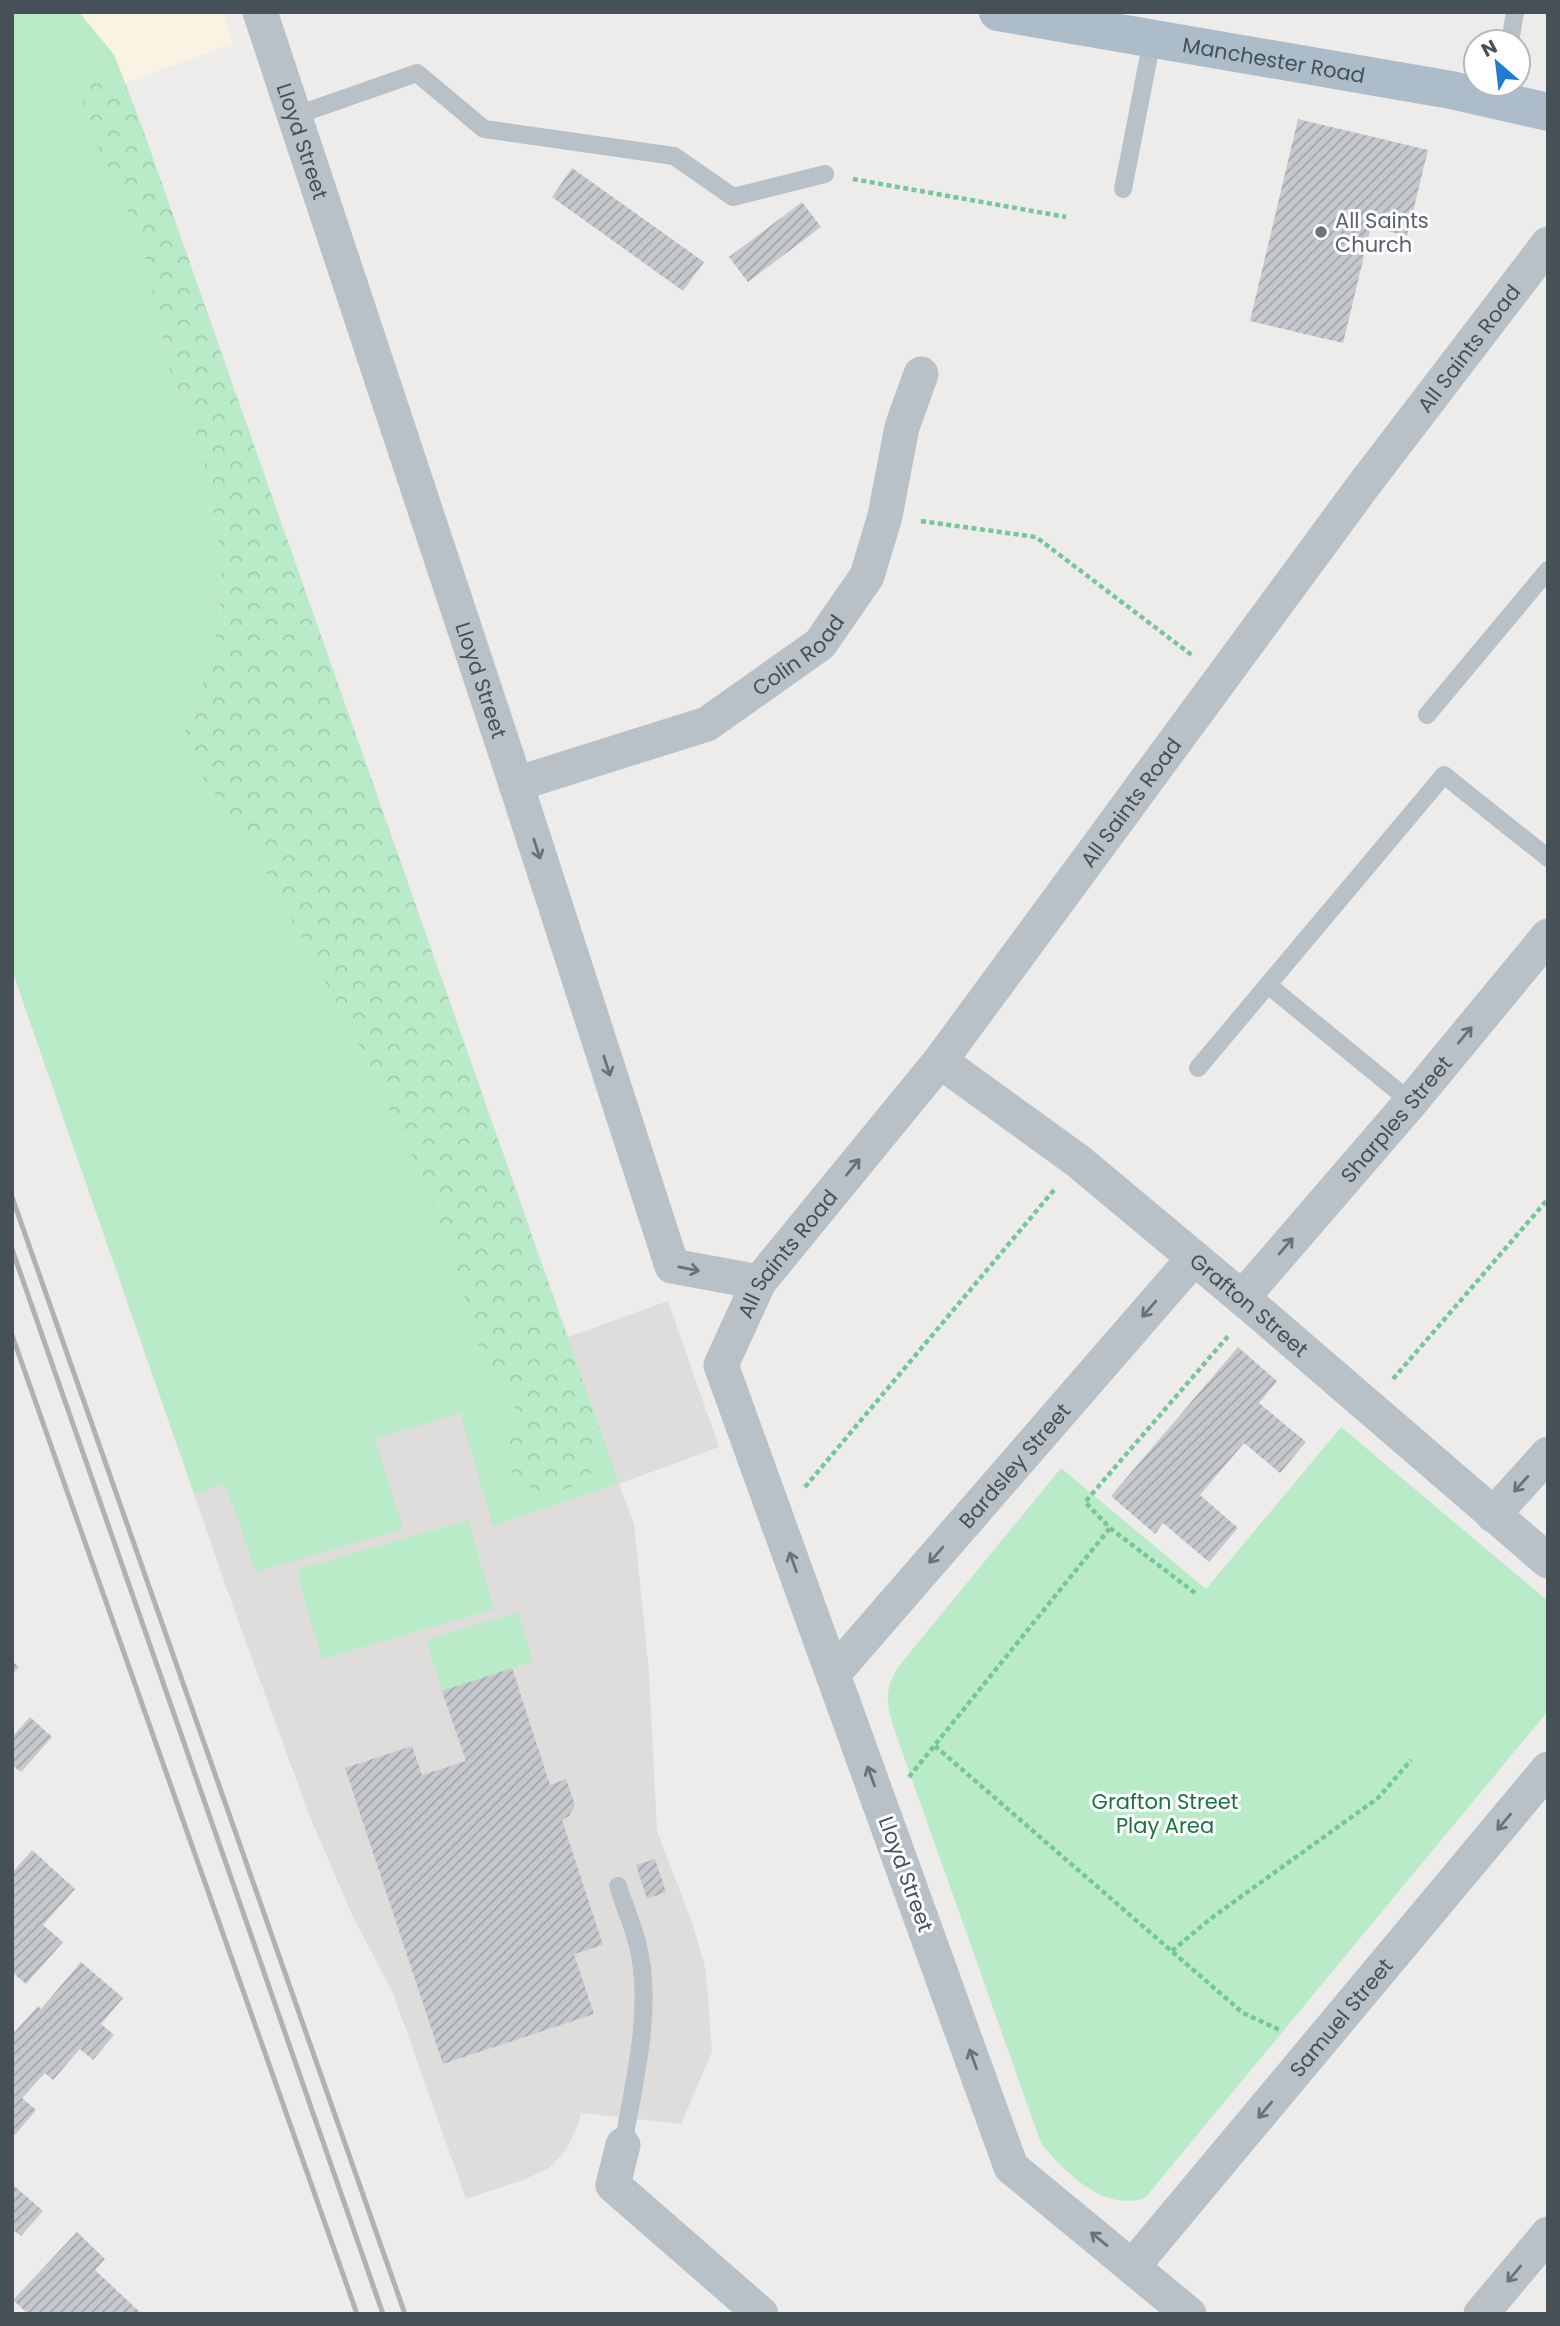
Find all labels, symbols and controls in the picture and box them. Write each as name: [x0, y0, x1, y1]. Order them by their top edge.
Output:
north arrow: [1462, 28, 1532, 98]
street label: Manchester Road: [1180, 30, 1367, 89]
text: N: [1477, 33, 1502, 64]
street label: Lloyd Street: [270, 79, 336, 203]
place label: All Saints Church: [1335, 206, 1429, 259]
marker: All Saints Church: [1313, 224, 1329, 240]
street label: All Saints Road: [1410, 278, 1527, 418]
street label: Colin Road: [746, 608, 851, 702]
street label: Lloyd Street: [449, 618, 514, 742]
street label: All Saints Road: [1073, 731, 1188, 873]
one-way arrow: [532, 838, 544, 860]
one-way arrow: [1458, 1027, 1473, 1045]
street label: Sharples Street: [1333, 1049, 1458, 1189]
one-way arrow: [602, 1054, 614, 1076]
one-way arrow: [845, 1158, 861, 1176]
street label: All Saints Road: [730, 1183, 844, 1323]
one-way arrow: [1278, 1237, 1294, 1255]
street label: Grafton Street: [1184, 1246, 1315, 1363]
one-way arrow: [677, 1263, 700, 1276]
one-way arrow: [1141, 1300, 1157, 1318]
street label: Bardsley Street: [952, 1396, 1077, 1534]
one-way arrow: [1513, 1475, 1529, 1493]
one-way arrow: [928, 1546, 944, 1564]
one-way arrow: [786, 1552, 799, 1574]
one-way arrow: [864, 1765, 877, 1787]
park label: Grafton Street Play Area: [1092, 1787, 1238, 1840]
street label: Lloyd Street: [872, 1812, 940, 1936]
one-way arrow: [1496, 1812, 1512, 1830]
street label: Samuel Street: [1282, 1952, 1399, 2083]
one-way arrow: [966, 2049, 978, 2071]
one-way arrow: [1257, 2100, 1273, 2118]
one-way arrow: [1090, 2231, 1108, 2246]
one-way arrow: [1507, 2264, 1522, 2282]

